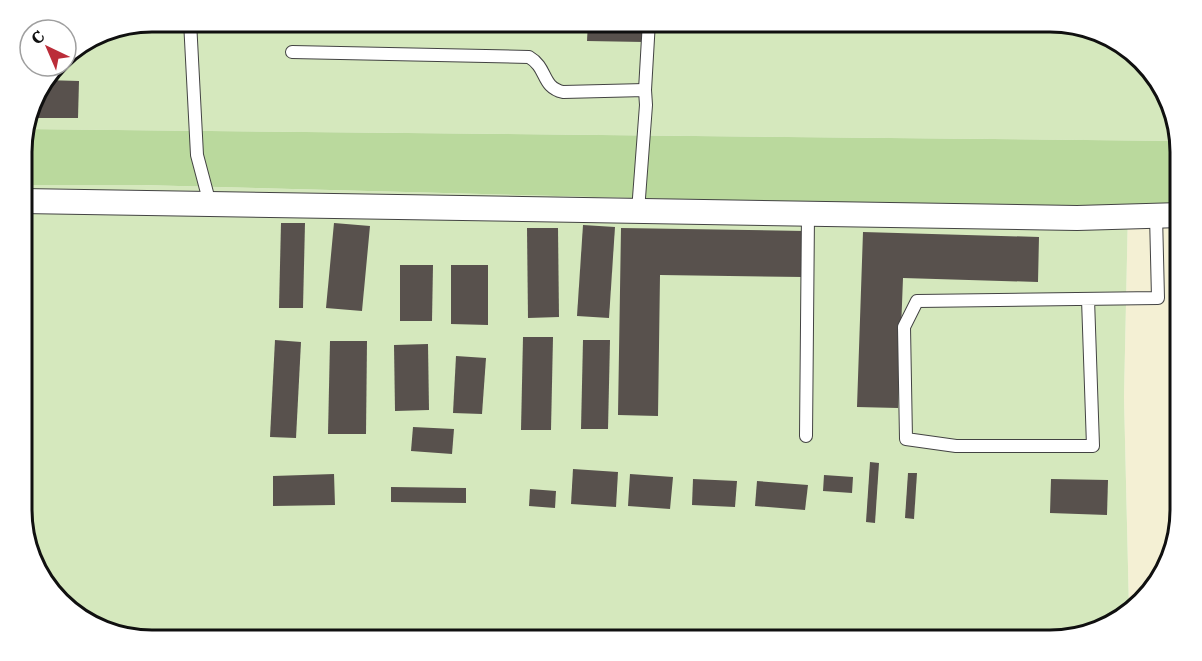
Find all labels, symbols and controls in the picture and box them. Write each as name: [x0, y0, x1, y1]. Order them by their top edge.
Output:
north arrow: [18, 18, 78, 78]
text: С: [27, 27, 49, 48]

